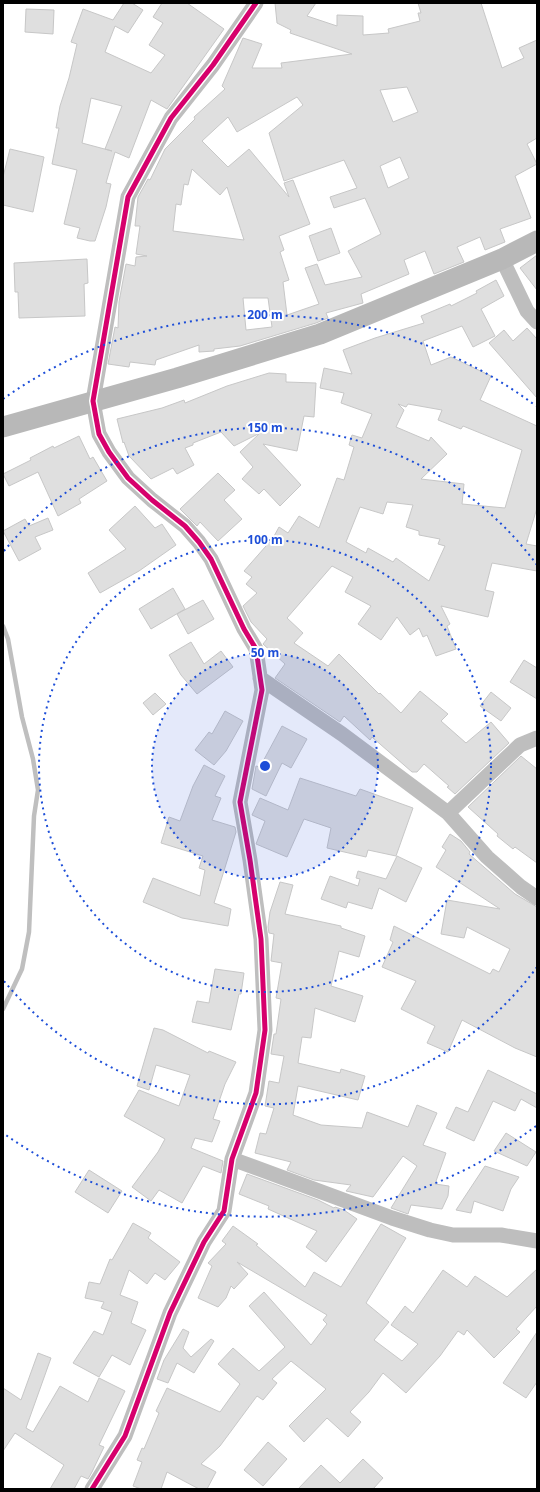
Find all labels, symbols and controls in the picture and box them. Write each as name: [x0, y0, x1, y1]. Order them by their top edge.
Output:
text: 200 m: [247, 306, 283, 323]
text: 150 m: [247, 419, 283, 436]
text: 100 m: [247, 531, 283, 548]
text: 50 m: [251, 644, 279, 661]
centre of rings: [258, 759, 272, 773]

